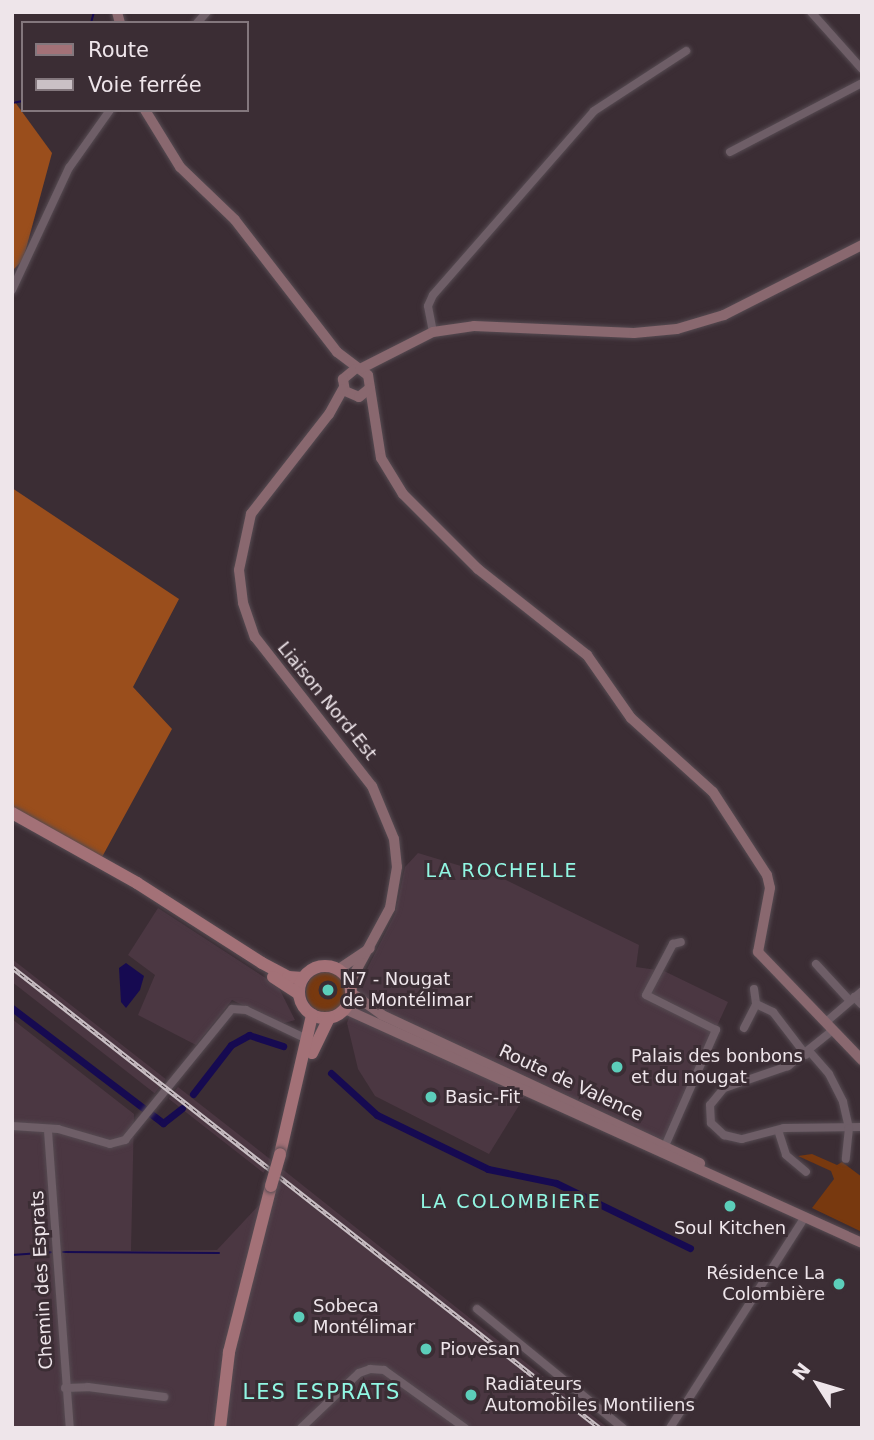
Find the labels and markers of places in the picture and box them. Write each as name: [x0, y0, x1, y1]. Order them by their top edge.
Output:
place label: N7 - Nougat de Montélimar: [342, 969, 472, 1012]
marker: N7 - Nougat de Montélimar: [320, 982, 336, 998]
place label: Palais des bonbons et du nougat: [631, 1046, 803, 1088]
marker: Palais des bonbons et du nougat: [609, 1059, 625, 1075]
place label: Basic-Fit: [445, 1086, 520, 1108]
marker: Basic-Fit: [423, 1089, 439, 1105]
marker: Soul Kitchen: [722, 1198, 738, 1214]
place label: Soul Kitchen: [674, 1217, 786, 1239]
place label: Résidence La Colombière: [706, 1263, 825, 1306]
marker: Résidence La Colombière: [831, 1276, 847, 1292]
place label: Sobeca Montélimar: [313, 1296, 415, 1338]
marker: Sobeca Montélimar: [291, 1309, 307, 1325]
place label: Piovesan: [440, 1338, 520, 1360]
marker: Piovesan: [418, 1341, 434, 1357]
place label: Radiateurs Automobiles Montiliens: [485, 1374, 695, 1416]
marker: Radiateurs Automobiles Montiliens: [463, 1387, 479, 1403]

